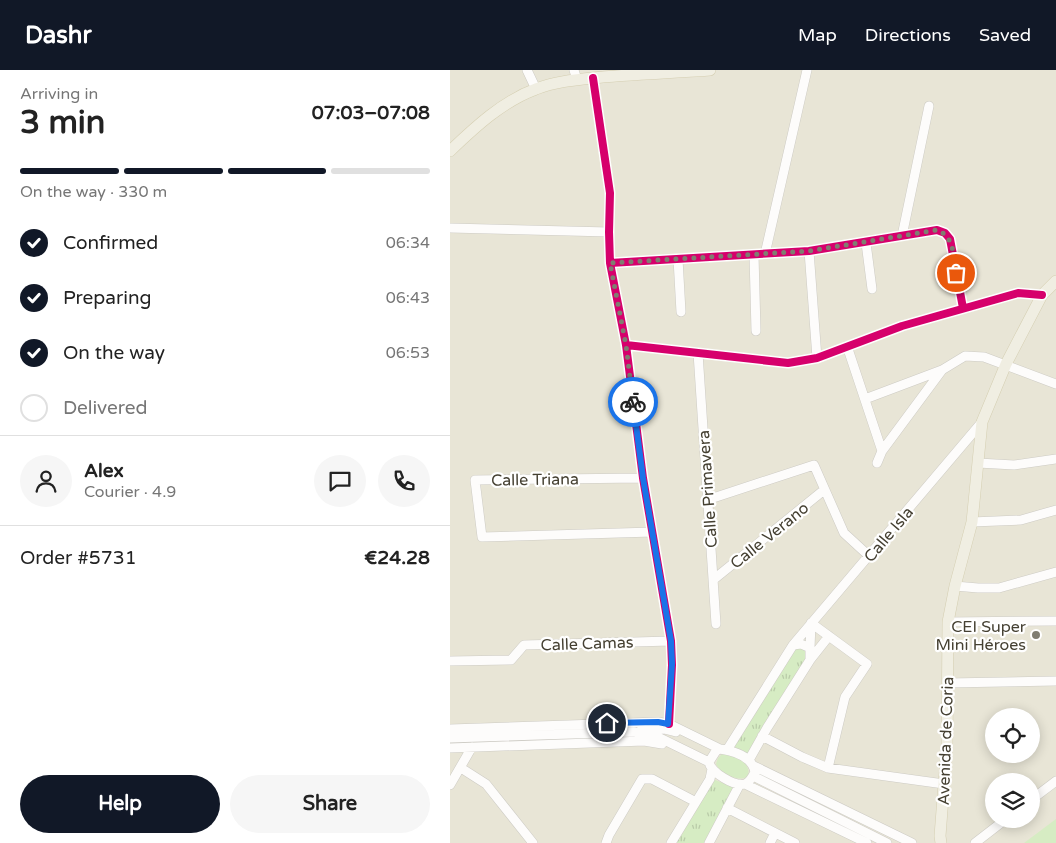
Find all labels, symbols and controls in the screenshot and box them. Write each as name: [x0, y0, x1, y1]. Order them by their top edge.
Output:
text: Dashr: [25, 21, 92, 50]
text: Map: [798, 24, 837, 46]
text: Directions: [865, 24, 951, 46]
text: Saved: [979, 24, 1031, 46]
text: Arriving in: [20, 84, 98, 104]
text: 07:03–07:08: [312, 102, 430, 124]
text: 3 min: [20, 104, 105, 142]
text: On the way · 330 m: [20, 182, 167, 202]
icon: check: [20, 229, 48, 257]
text: Confirmed: [63, 232, 158, 254]
text: 06:34: [386, 233, 430, 253]
pin: [935, 252, 977, 294]
icon: bag: [942, 259, 970, 287]
icon: check: [20, 284, 48, 312]
text: Preparing: [63, 287, 152, 309]
text: 06:43: [386, 288, 430, 308]
icon: check: [20, 339, 48, 367]
text: On the way: [63, 342, 165, 364]
text: 06:53: [386, 343, 430, 363]
courier: [608, 377, 658, 427]
icon: bike: [619, 388, 647, 416]
text: Delivered: [63, 397, 148, 419]
street label: Calle Primavera: [694, 429, 722, 549]
button: person: [20, 455, 72, 507]
button: chat: [314, 455, 366, 507]
button: phone: [378, 455, 430, 507]
text: Alex: [84, 460, 124, 482]
street label: Calle Triana: [491, 469, 579, 491]
text: Courier · 4.9: [84, 482, 176, 502]
street label: Calle Verano: [726, 498, 813, 573]
street label: Calle Isla: [860, 503, 918, 566]
text: Order #5731: [20, 547, 137, 569]
text: €24.28: [364, 547, 430, 569]
place label: CEI Super Mini Héroes: [936, 617, 1027, 655]
marker: CEI Super Mini Héroes: [1030, 629, 1042, 641]
street label: Calle Camas: [540, 632, 634, 656]
street label: Avenida de Coria: [934, 676, 958, 806]
pin: [586, 702, 628, 744]
map controls: [985, 708, 1040, 828]
button: locate: [985, 708, 1040, 763]
icon: home: [593, 709, 621, 737]
button: layers: [985, 773, 1040, 828]
button: Help: [20, 775, 220, 833]
button: Share: [230, 775, 430, 833]

